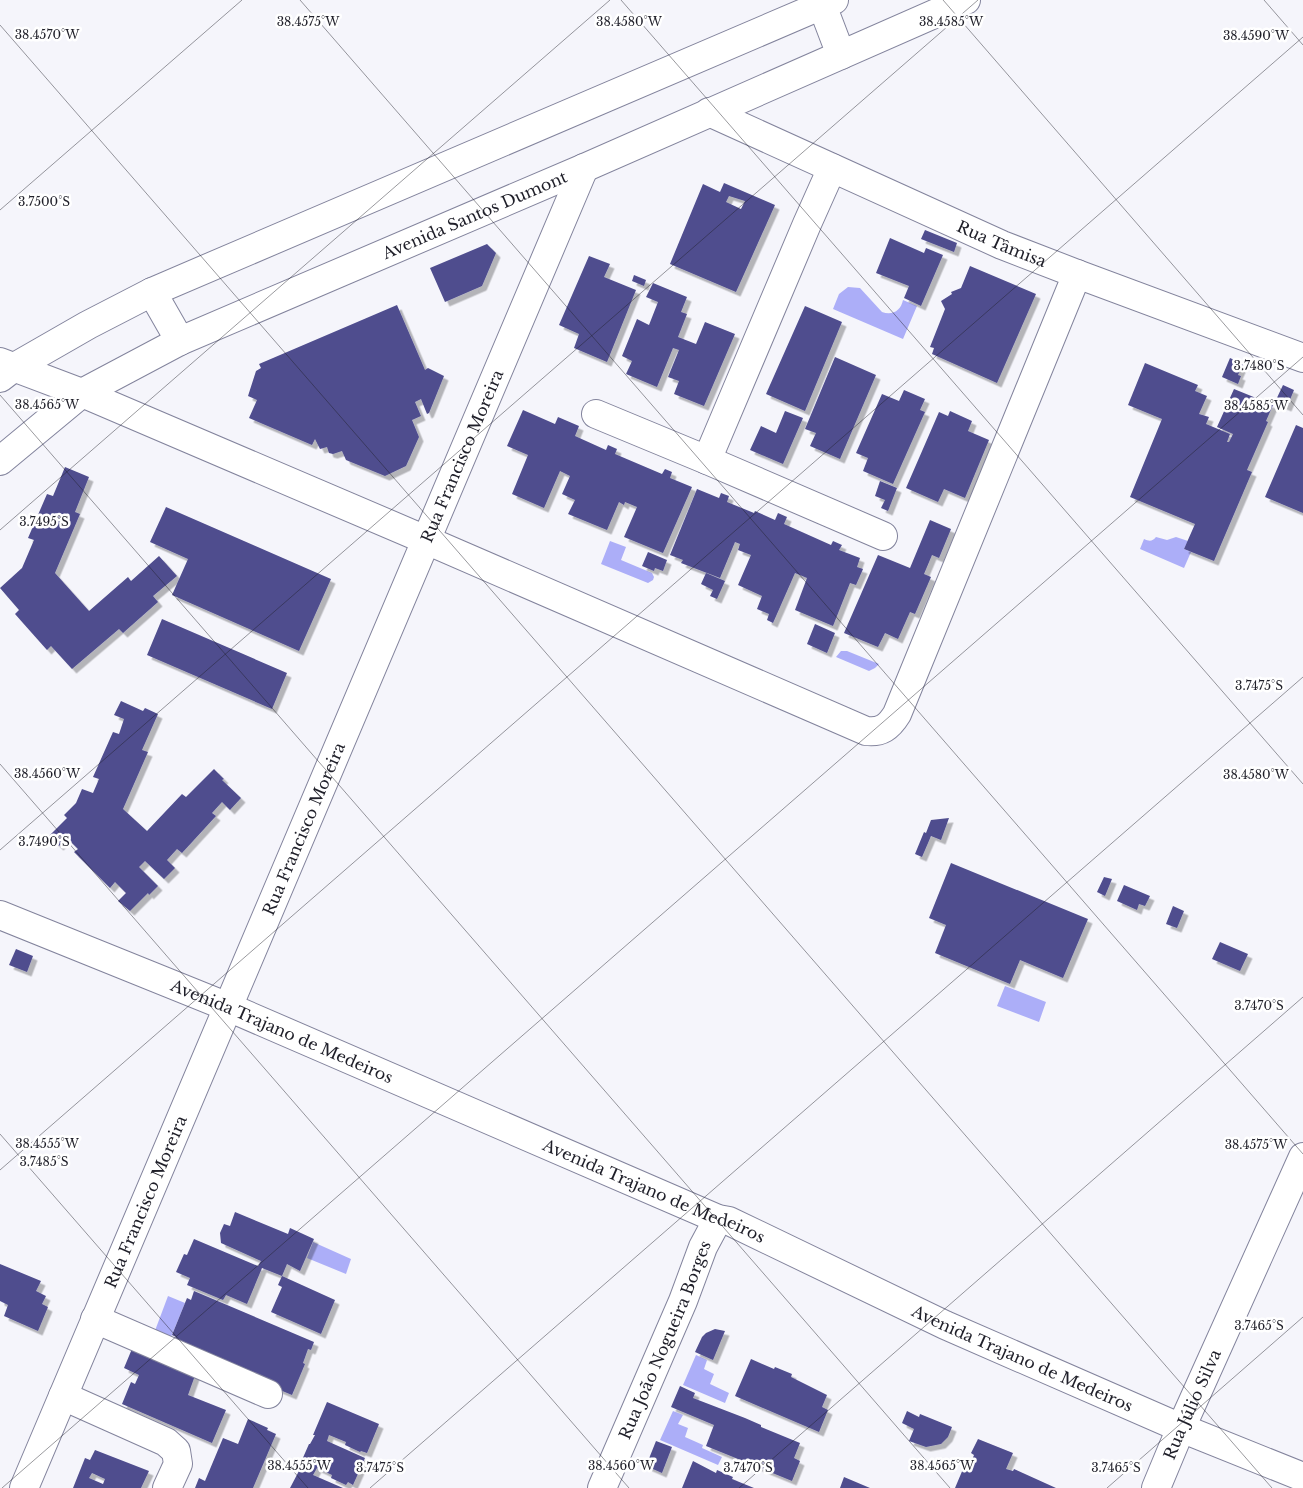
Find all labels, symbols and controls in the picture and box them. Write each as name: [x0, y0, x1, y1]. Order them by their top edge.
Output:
text: 38.4575°W: [277, 14, 340, 29]
text: 38.4580°W: [596, 14, 663, 29]
text: 38.4585°W: [919, 14, 984, 29]
text: 38.4570°W: [15, 27, 80, 42]
text: 38.4590°W: [1223, 28, 1290, 43]
street label: Avenida Santos Dumont: [378, 166, 570, 264]
text: 3.7500°S: [18, 194, 70, 209]
street label: Rua Tâmisa: [954, 216, 1049, 271]
text: 3.7480°S: [1234, 358, 1285, 373]
street label: Rua Francisco Moreira: [416, 366, 507, 545]
text: 38.4565°W: [15, 397, 80, 412]
text: 38.4585°W: [1224, 398, 1289, 413]
text: 3.7495°S: [19, 514, 69, 529]
text: 3.7475°S: [1235, 678, 1283, 693]
street label: Rua Francisco Moreira: [258, 739, 349, 918]
text: 38.4560°W: [14, 766, 81, 781]
text: 38.4580°W: [1223, 767, 1290, 782]
text: 3.7490°S: [18, 834, 70, 849]
street label: Avenida Trajano de Medeiros: [167, 975, 396, 1087]
text: 3.7470°S: [1234, 998, 1284, 1013]
street label: Rua Francisco Moreira: [100, 1112, 191, 1291]
street label: Avenida Trajano de Medeiros: [539, 1134, 768, 1247]
text: 38.4555°W: [15, 1136, 80, 1151]
text: 38.4575°W: [1225, 1137, 1288, 1152]
text: 3.7485°S: [19, 1154, 69, 1169]
street label: Rua João Nogueira Borges: [614, 1237, 715, 1442]
street label: Avenida Trajano de Medeiros: [908, 1300, 1136, 1416]
text: 3.7465°S: [1234, 1318, 1284, 1333]
street label: Rua Júlio Silva: [1159, 1346, 1225, 1463]
text: 38.4555°W: [267, 1458, 332, 1473]
text: 38.4560°W: [588, 1458, 655, 1473]
text: 38.4565°W: [910, 1458, 975, 1473]
text: 3.7475°S: [356, 1460, 404, 1475]
text: 3.7470°S: [723, 1460, 773, 1475]
text: 3.7465°S: [1091, 1460, 1141, 1475]

